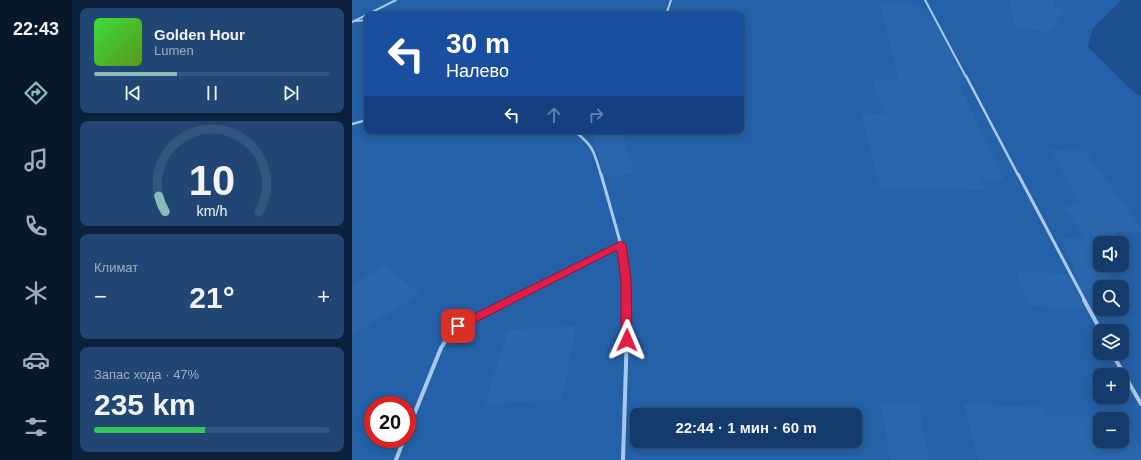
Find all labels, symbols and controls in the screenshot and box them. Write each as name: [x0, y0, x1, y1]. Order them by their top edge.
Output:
text: 22:43: [13, 19, 59, 39]
text: Golden Hour: [154, 26, 245, 43]
icon: left: [380, 28, 432, 80]
text: 30 m: [446, 28, 510, 59]
text: Lumen: [154, 43, 194, 58]
text: Налево: [446, 61, 509, 81]
icon: directions: [22, 79, 50, 107]
icon: previous: [122, 82, 144, 104]
icon: pause: [201, 82, 223, 104]
icon: next: [280, 82, 302, 104]
icon: left: [501, 104, 523, 126]
icon: ahead: [543, 104, 565, 126]
icon: right: [585, 104, 607, 126]
icon: music: [22, 146, 50, 174]
text: 10: [189, 156, 235, 203]
text: km/h: [197, 202, 228, 218]
icon: phone: [22, 212, 50, 240]
map controls: [1093, 236, 1129, 448]
button: sound: [1093, 236, 1129, 272]
text: Климат: [94, 260, 138, 275]
icon: climate: [22, 279, 50, 307]
button: search: [1093, 280, 1129, 316]
text: 21°: [189, 281, 235, 314]
text: −: [94, 284, 107, 309]
text: +: [317, 284, 330, 309]
pin: [441, 309, 475, 343]
icon: arrive: [447, 315, 469, 337]
position arrow: [606, 319, 648, 361]
button: layers: [1093, 324, 1129, 360]
icon: car: [22, 346, 50, 374]
text: Запас хода · 47%: [94, 367, 199, 382]
button: +: [1093, 368, 1129, 404]
text: 235 km: [94, 388, 196, 421]
speed limit sign: 20: [364, 396, 416, 448]
button: −: [1093, 412, 1129, 448]
icon: filters: [22, 413, 50, 441]
text: 22:44 · 1 мин · 60 m: [675, 419, 817, 436]

